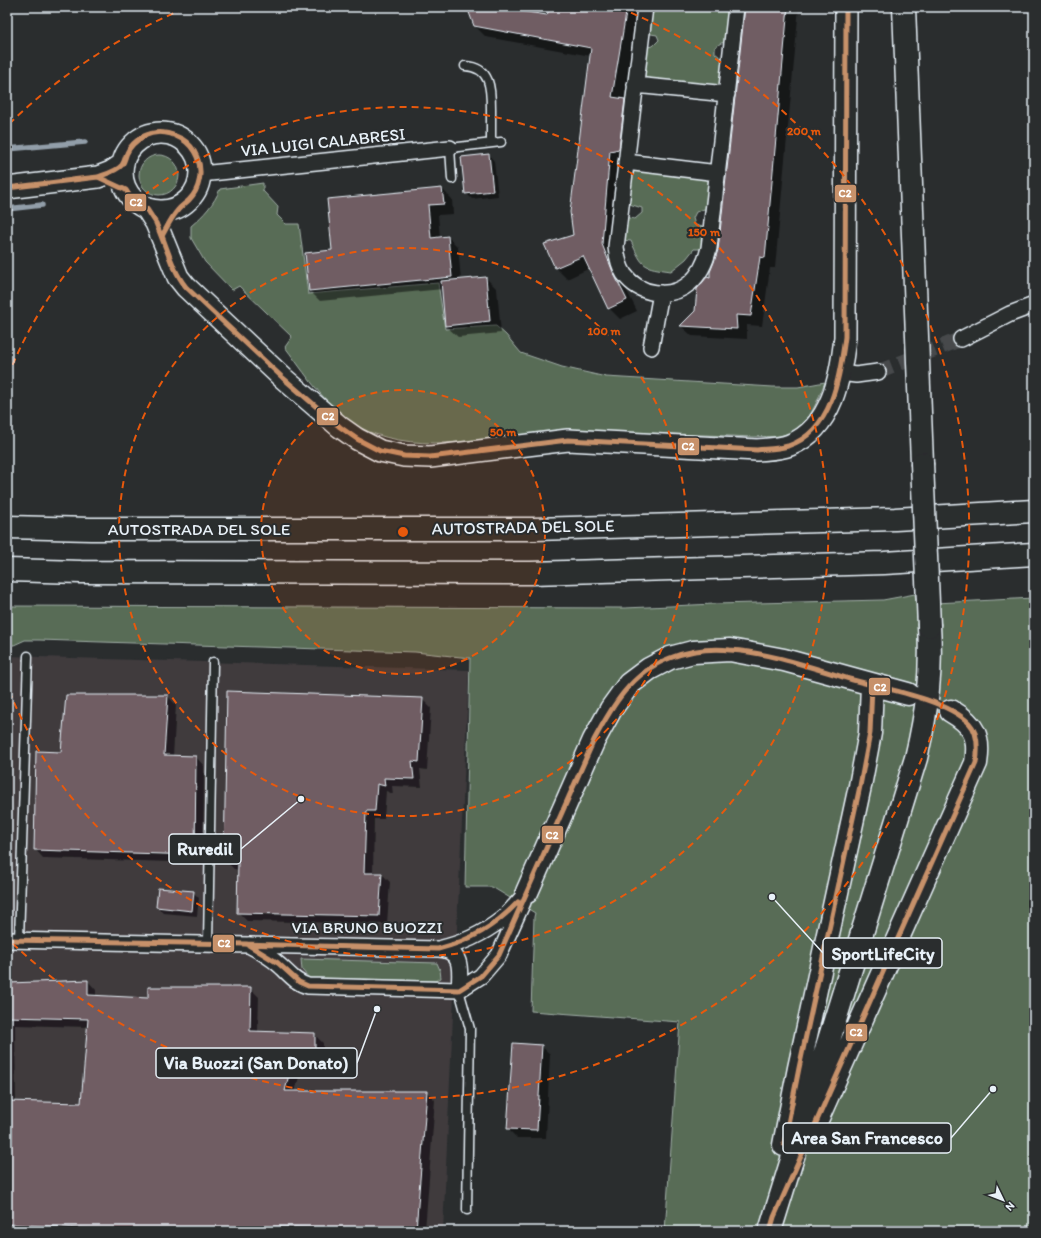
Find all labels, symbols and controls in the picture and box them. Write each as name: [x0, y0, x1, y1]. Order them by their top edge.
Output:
street label: VIA LUIGI CALABRESI: [240, 123, 406, 161]
text: 200 m: [787, 124, 822, 138]
line badge: C2: [834, 184, 857, 203]
text: C2: [839, 187, 852, 200]
line badge: C2: [124, 193, 147, 212]
text: C2: [130, 196, 143, 209]
text: 150 m: [688, 225, 721, 239]
text: 100 m: [587, 324, 621, 338]
line badge: C2: [316, 407, 339, 426]
text: C2: [322, 410, 335, 423]
text: 50 m: [490, 425, 517, 439]
line badge: C2: [677, 437, 700, 456]
text: C2: [682, 440, 695, 453]
street label: AUTOSTRADA DEL SOLE: [431, 515, 615, 539]
street label: AUTOSTRADA DEL SOLE: [108, 519, 290, 539]
centre of rings: [396, 525, 410, 539]
line badge: C2: [868, 677, 891, 696]
text: C2: [874, 681, 887, 694]
line badge: C2: [541, 825, 564, 844]
text: C2: [546, 829, 559, 842]
callout: Ruredil: [169, 834, 241, 864]
text: Ruredil: [177, 838, 234, 860]
street label: VIA BRUNO BUOZZI: [291, 917, 443, 937]
line badge: C2: [212, 934, 235, 953]
text: C2: [218, 937, 231, 950]
callout: SportLifeCity: [823, 938, 942, 968]
text: SportLifeCity: [831, 943, 935, 965]
line badge: C2: [845, 1023, 868, 1042]
text: C2: [850, 1026, 863, 1039]
callout: Via Buozzi (San Donato): [156, 1048, 357, 1078]
text: Via Buozzi (San Donato): [164, 1052, 348, 1074]
callout: Area San Francesco: [783, 1123, 951, 1153]
text: Area San Francesco: [790, 1127, 943, 1149]
north arrow: [983, 1180, 1023, 1220]
text: N: [1003, 1199, 1017, 1214]

